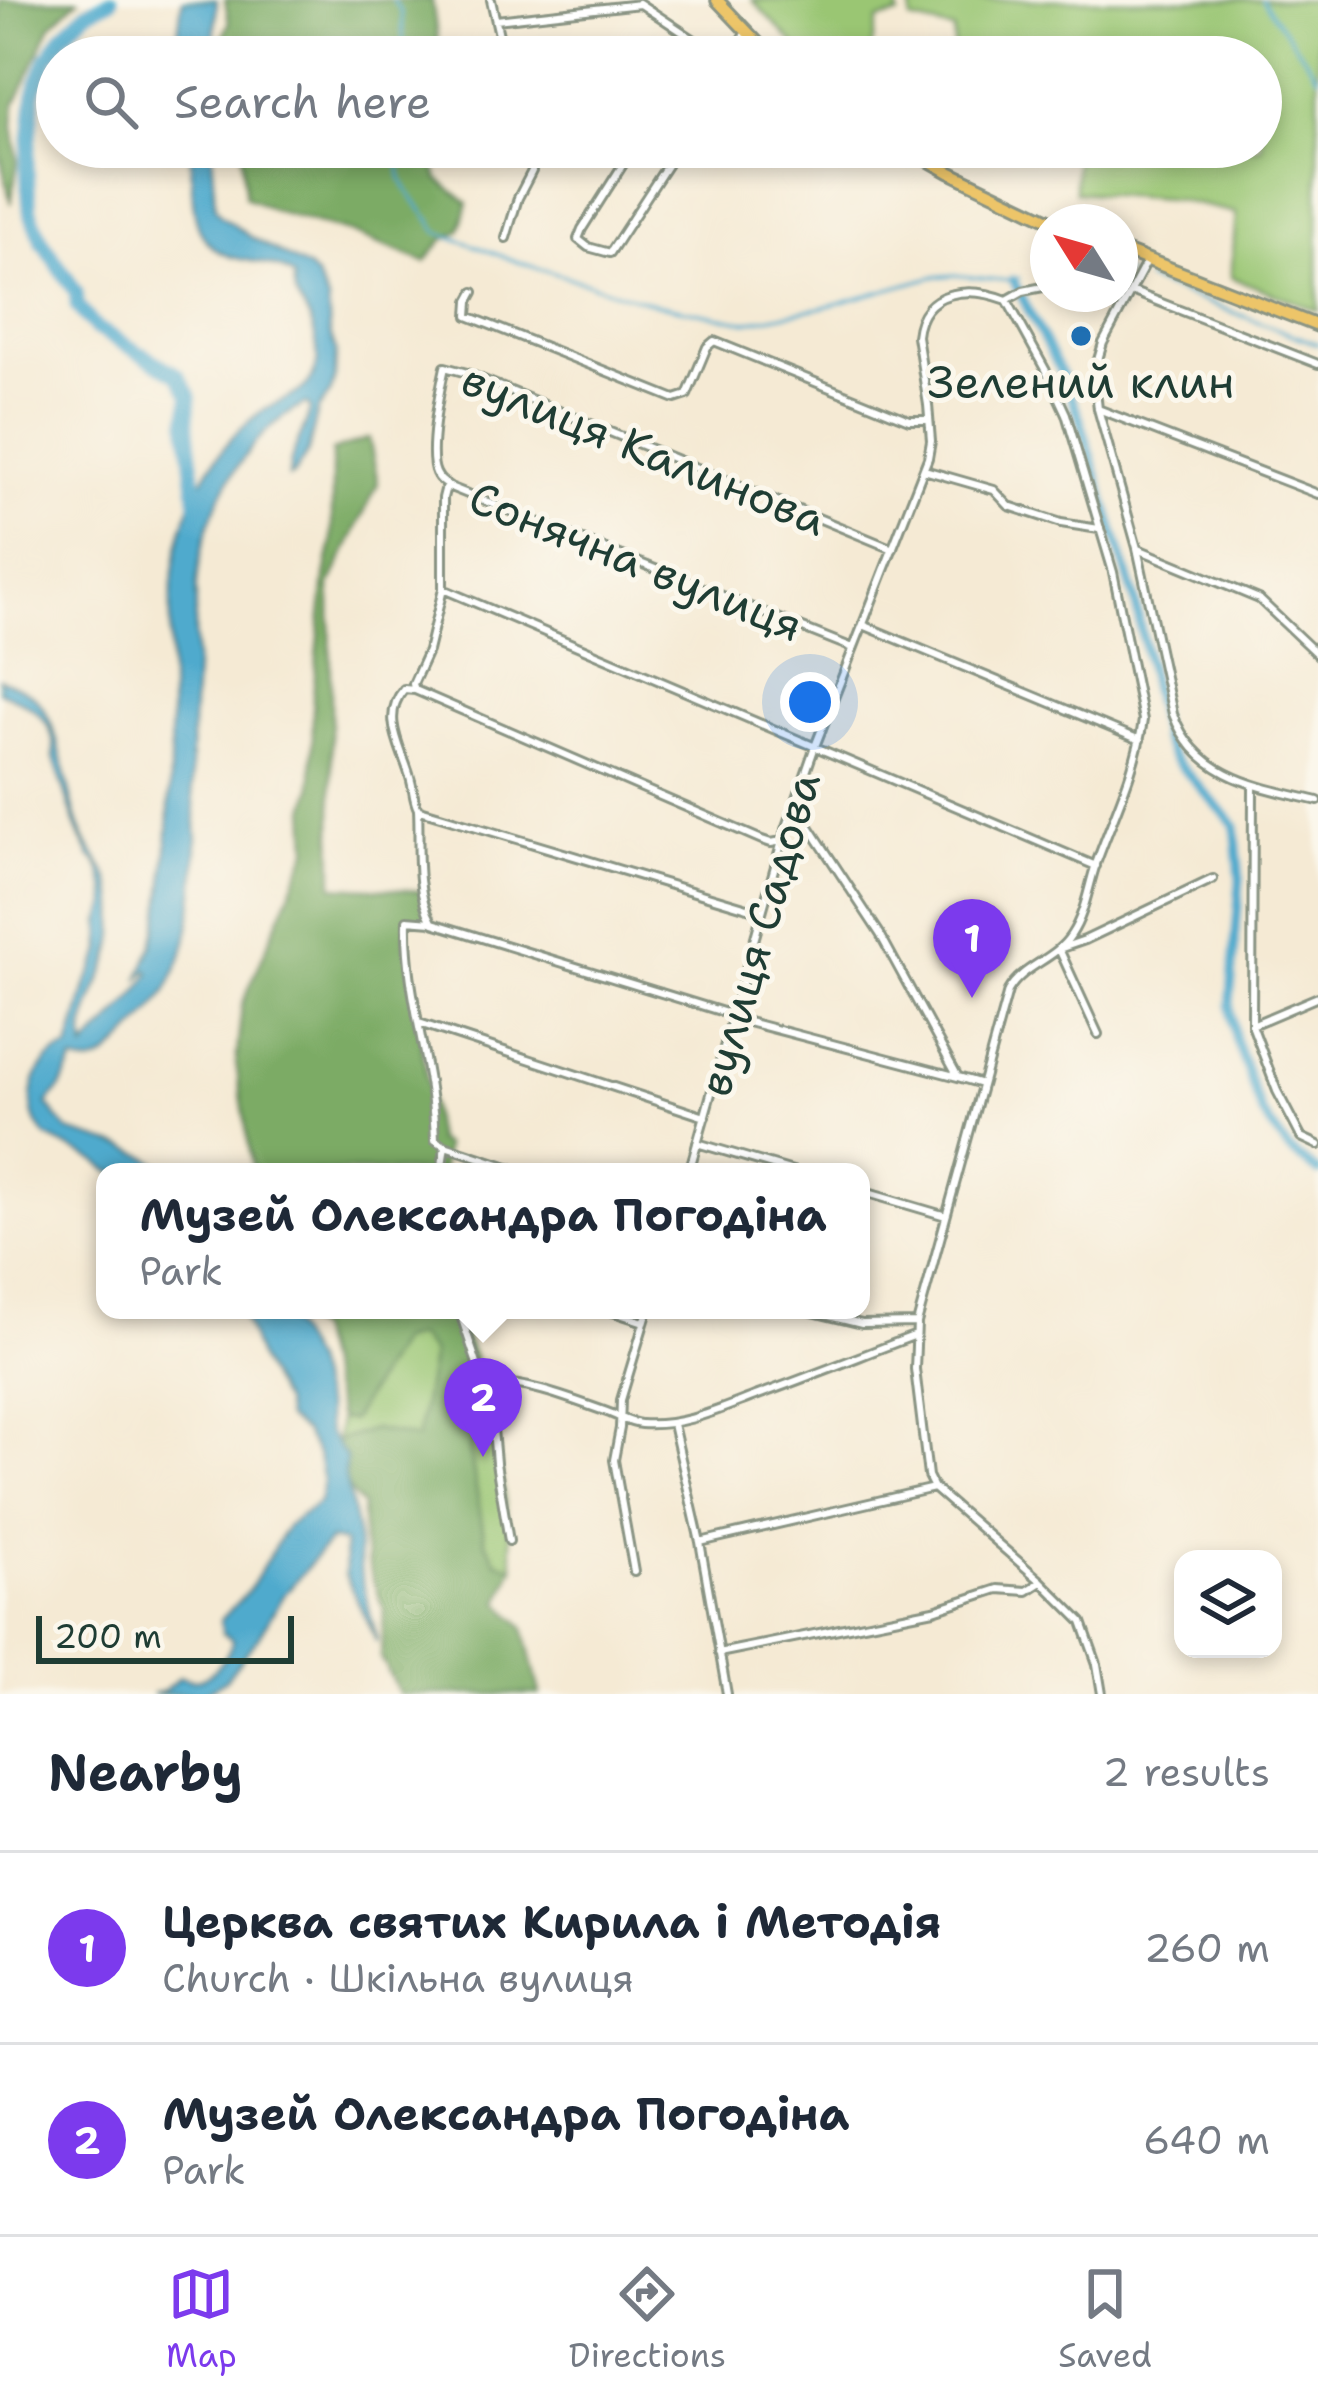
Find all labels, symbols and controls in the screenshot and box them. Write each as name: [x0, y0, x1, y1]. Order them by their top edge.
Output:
search box: [36, 36, 1282, 168]
icon: search: [78, 69, 144, 135]
text: Search here: [174, 72, 431, 132]
north arrow: [1030, 204, 1138, 312]
marker: Зелений клин: [1068, 323, 1094, 349]
street label: вулиця Калинова: [453, 349, 835, 549]
place label: Зелений клин: [928, 352, 1234, 412]
street label: Сонячна вулиця: [460, 467, 812, 655]
your location: [780, 672, 840, 732]
street label: вулиця Садова: [684, 765, 834, 1103]
pin: 1: [933, 899, 1011, 998]
popup: [96, 1163, 870, 1319]
text: Музей Олександра Погодіна: [139, 1185, 827, 1245]
text: Park: [139, 1245, 223, 1297]
pin: 2: [444, 1358, 522, 1457]
map controls: [1174, 1550, 1282, 1658]
button: layers: [1174, 1550, 1282, 1658]
scale bar: [36, 1610, 294, 1663]
text: 200 m: [54, 1614, 162, 1659]
text: Nearby: [48, 1738, 243, 1806]
text: 2 results: [1103, 1746, 1270, 1798]
text: Церква святих Кирила і Методія: [162, 1892, 941, 1952]
text: 1: [78, 1922, 96, 1974]
text: 260 m: [1144, 1922, 1270, 1974]
text: Church · Шкільна вулиця: [162, 1952, 634, 2004]
text: Музей Олександра Погодіна: [162, 2084, 849, 2144]
text: 2: [73, 2114, 101, 2166]
text: 640 m: [1143, 2114, 1270, 2166]
text: Park: [162, 2144, 246, 2196]
tab: Map: [166, 2261, 237, 2378]
tab: Directions: [569, 2261, 726, 2378]
tab: Saved: [1058, 2261, 1152, 2378]

